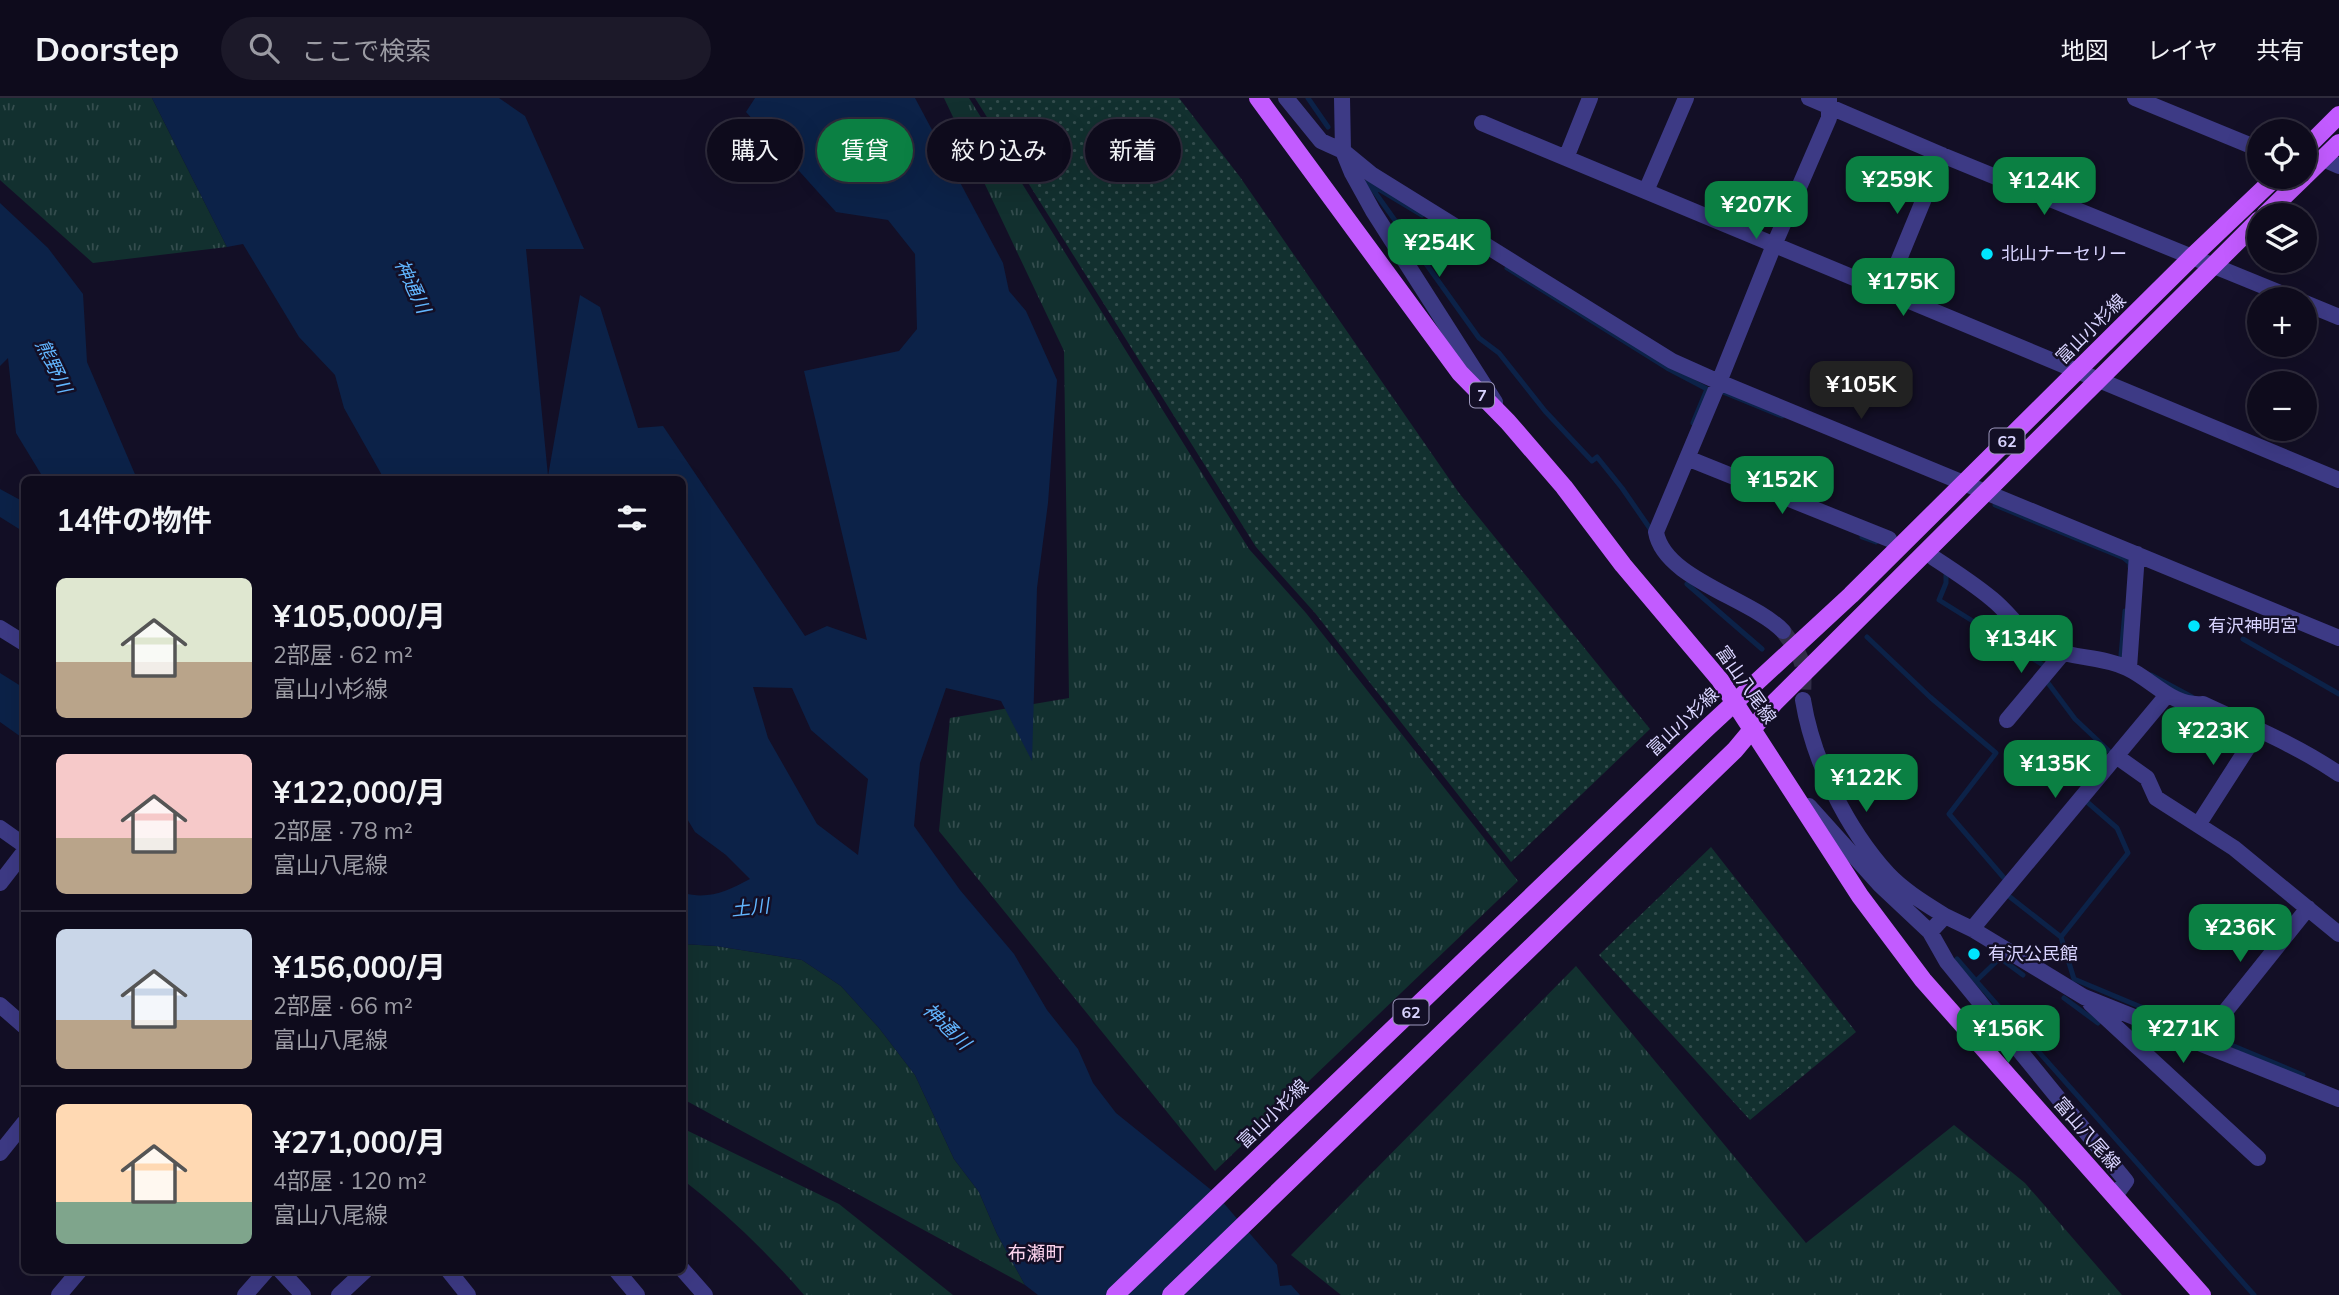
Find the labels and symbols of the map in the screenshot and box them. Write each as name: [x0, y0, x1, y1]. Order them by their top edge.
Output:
pin: ¥259K: [1848, 156, 1946, 216]
pin: ¥124K: [1995, 158, 2093, 217]
pin: ¥207K: [1707, 181, 1805, 241]
pin: ¥254K: [1390, 220, 1488, 279]
place label: 北山ナーセリー: [2001, 242, 2127, 265]
marker: 北山ナーセリー: [1979, 246, 1995, 262]
water label: 神通川: [390, 255, 437, 319]
pin: ¥175K: [1854, 258, 1952, 318]
street label: 富山小杉線: [2051, 289, 2131, 369]
water label: 熊野川: [31, 335, 78, 399]
pin: ¥105K: [1812, 362, 1910, 421]
road number: 7: [1470, 382, 1494, 408]
road number: 62: [1990, 428, 2024, 454]
pin: ¥152K: [1733, 456, 1831, 516]
place label: 有沢神明宮: [2208, 614, 2298, 637]
pin: ¥134K: [1972, 616, 2070, 675]
marker: 有沢神明宮: [2186, 618, 2202, 634]
street label: 富山八尾線: [1711, 641, 1782, 728]
street label: 富山小杉線: [1642, 683, 1723, 761]
pin: ¥223K: [2164, 708, 2262, 767]
pin: ¥135K: [2006, 740, 2104, 800]
pin: ¥122K: [1817, 754, 1915, 814]
water label: 土川: [730, 893, 772, 921]
pin: ¥236K: [2191, 904, 2289, 964]
place label: 有沢公民館: [1988, 942, 2078, 965]
marker: 有沢公民館: [1966, 946, 1982, 962]
water label: 神通川: [918, 998, 977, 1056]
road number: 62: [1394, 1000, 1428, 1024]
pin: ¥156K: [1959, 1006, 2057, 1065]
pin: ¥271K: [2134, 1006, 2232, 1065]
street label: 富山小杉線: [1232, 1074, 1313, 1153]
street label: 富山八尾線: [2049, 1092, 2126, 1175]
district label: 布瀬町: [1007, 1241, 1065, 1265]

